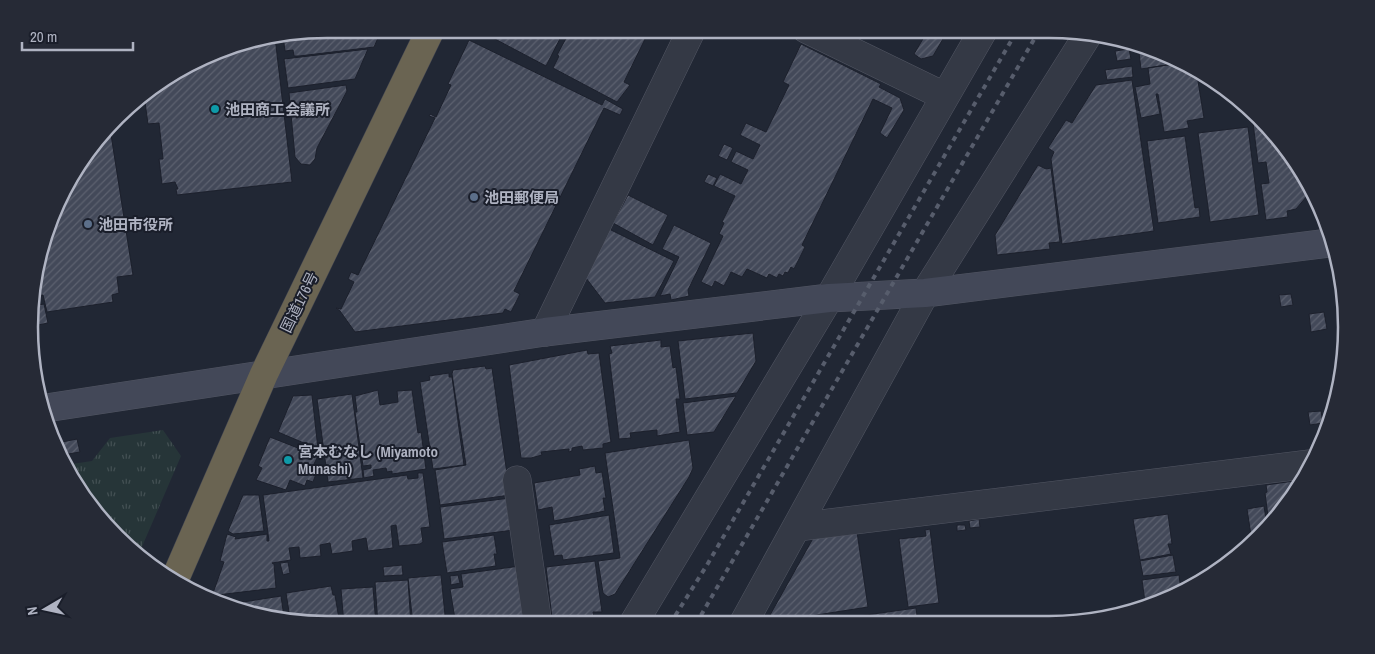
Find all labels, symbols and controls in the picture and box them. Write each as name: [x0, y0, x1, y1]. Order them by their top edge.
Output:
scale bar: [22, 20, 134, 52]
text: 20 m: [30, 26, 57, 47]
place label: 池田商工会議所: [225, 99, 330, 120]
marker: 池田商工会議所: [209, 103, 221, 115]
place label: 池田郵便局: [484, 187, 559, 208]
marker: 池田郵便局: [468, 191, 480, 203]
place label: 池田市役所: [98, 214, 173, 235]
marker: 池田市役所: [82, 218, 94, 230]
street label: 国道176号: [275, 268, 323, 336]
place label: 宮本むなし (Miyamoto Munashi): [298, 441, 438, 479]
marker: 宮本むなし (Miyamoto Munashi): [282, 454, 294, 466]
north arrow: [20, 584, 70, 634]
text: N: [23, 606, 42, 617]

